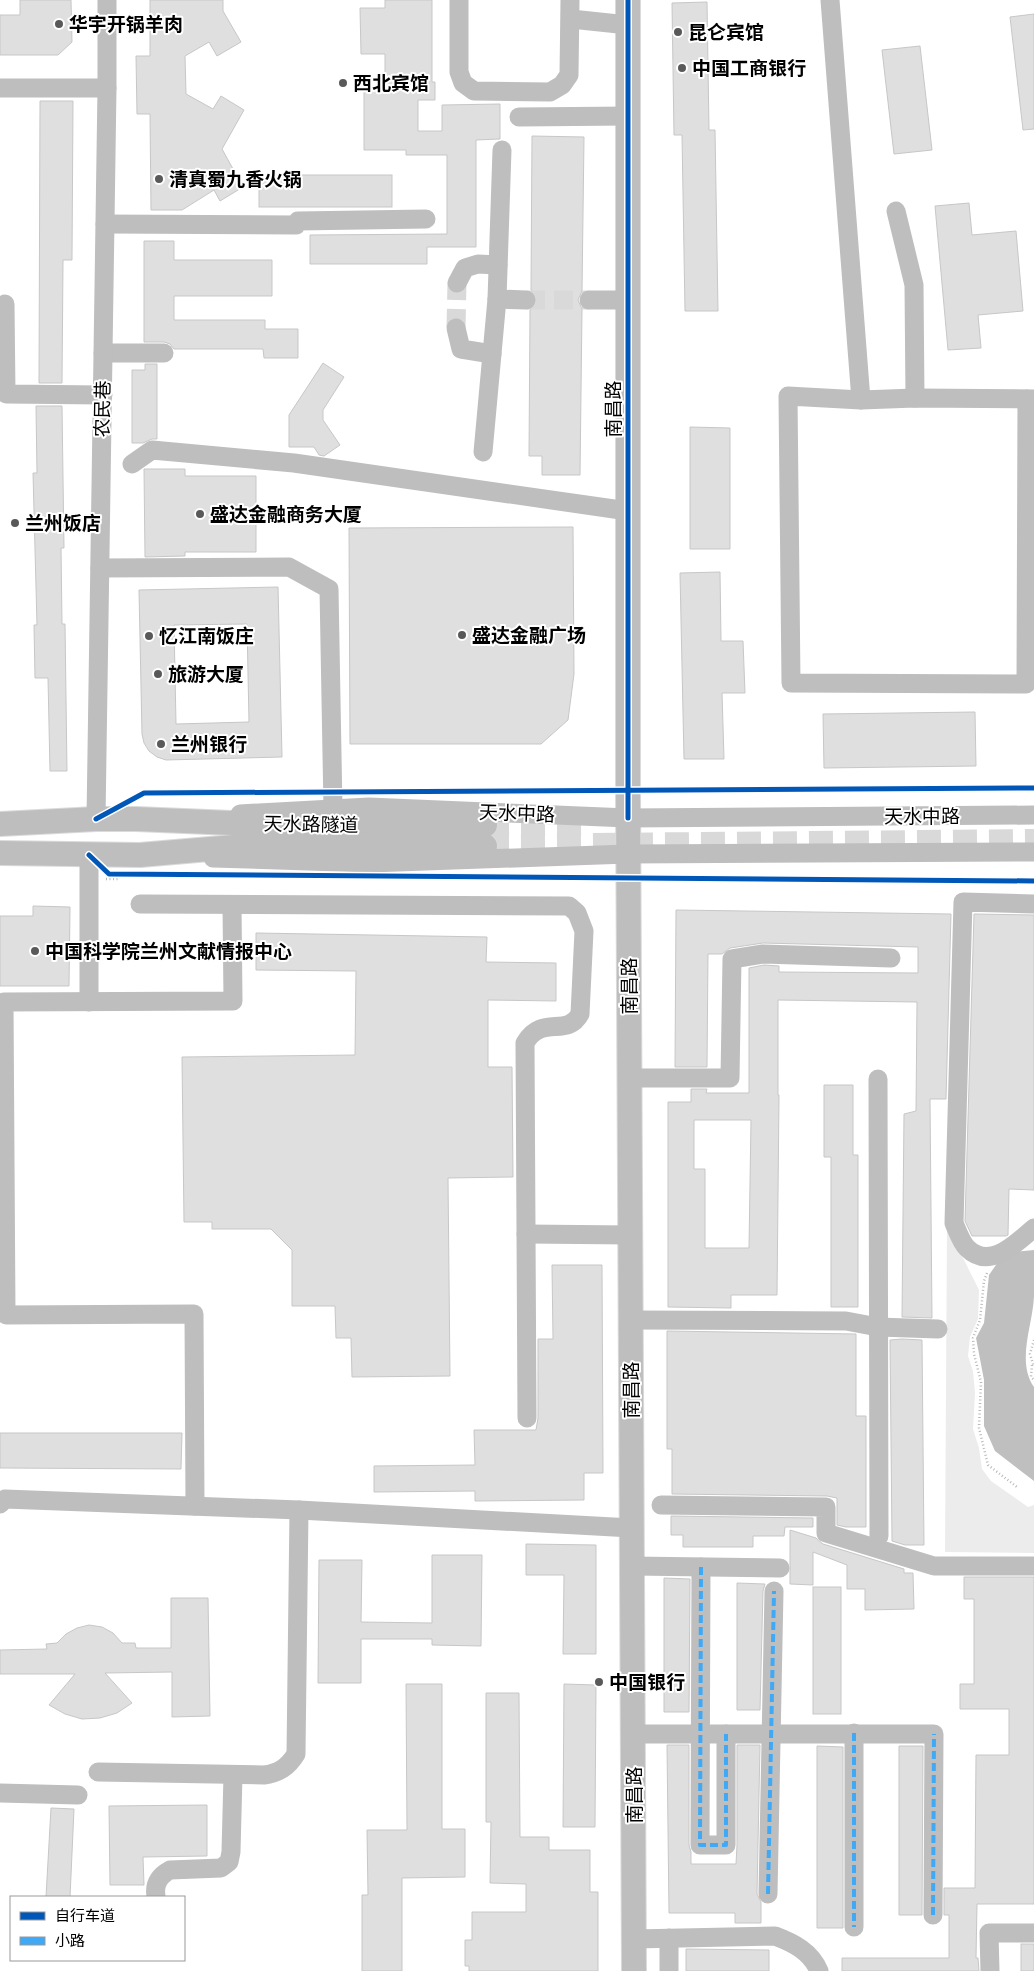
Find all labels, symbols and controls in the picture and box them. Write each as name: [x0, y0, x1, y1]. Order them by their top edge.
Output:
place label: 华宇开锅羊肉: [69, 11, 183, 38]
marker: 华宇开锅羊肉: [53, 18, 65, 30]
place label: 昆仑宾馆: [688, 19, 764, 46]
marker: 昆仑宾馆: [672, 26, 684, 38]
place label: 中国工商银行: [692, 55, 806, 82]
marker: 中国工商银行: [676, 62, 688, 74]
place label: 西北宾馆: [353, 70, 429, 97]
marker: 西北宾馆: [337, 77, 349, 89]
place label: 清真蜀九香火锅: [169, 166, 302, 193]
marker: 清真蜀九香火锅: [153, 173, 165, 185]
street label: 农民巷: [89, 380, 116, 438]
street label: 南昌路: [600, 380, 627, 438]
place label: 盛达金融商务大厦: [210, 501, 362, 528]
marker: 盛达金融商务大厦: [194, 508, 206, 520]
place label: 兰州饭店: [25, 510, 101, 537]
marker: 兰州饭店: [9, 517, 21, 529]
place label: 盛达金融广场: [472, 622, 586, 649]
place label: 忆江南饭庄: [159, 623, 254, 650]
marker: 盛达金融广场: [456, 629, 468, 641]
marker: 忆江南饭庄: [143, 630, 155, 642]
place label: 旅游大厦: [168, 661, 244, 688]
marker: 旅游大厦: [152, 668, 164, 680]
place label: 兰州银行: [171, 731, 247, 758]
marker: 兰州银行: [155, 738, 167, 750]
street label: 天水中路: [479, 799, 555, 828]
street label: 天水中路: [884, 803, 960, 830]
street label: 天水路隧道: [263, 810, 359, 839]
place label: 中国科学院兰州文献情报中心: [45, 938, 292, 965]
marker: 中国科学院兰州文献情报中心: [29, 945, 41, 957]
street label: 南昌路: [616, 957, 643, 1015]
street label: 南昌路: [618, 1361, 645, 1419]
place label: 中国银行: [609, 1669, 685, 1696]
marker: 中国银行: [593, 1676, 605, 1688]
street label: 南昌路: [621, 1766, 648, 1824]
legend: [10, 1896, 185, 1961]
text: 自行车道: [55, 1905, 115, 1927]
text: 小路: [55, 1930, 85, 1952]

